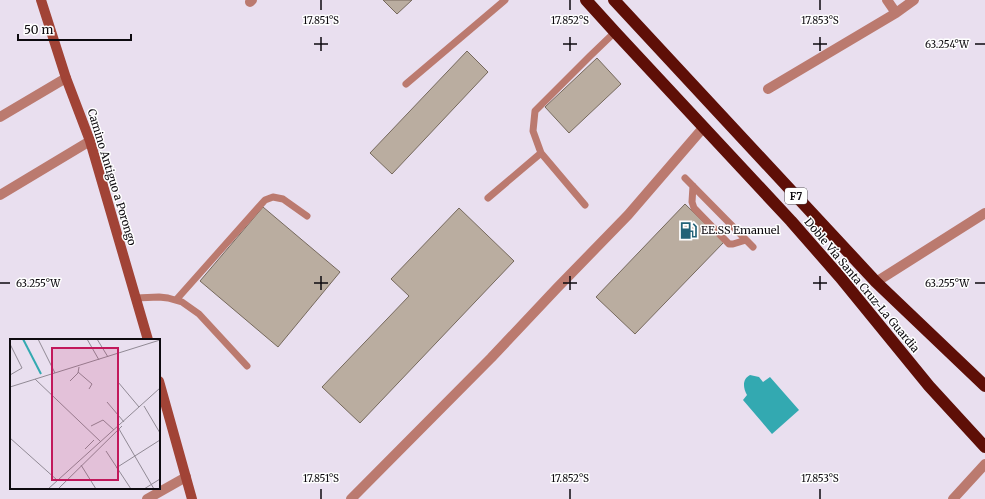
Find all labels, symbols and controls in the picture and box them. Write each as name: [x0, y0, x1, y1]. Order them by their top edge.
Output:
text: 17.851°S: [303, 14, 339, 27]
text: 17.852°S: [551, 14, 589, 27]
text: 17.853°S: [801, 14, 839, 27]
scale bar: [18, 16, 131, 42]
text: 50 m: [24, 22, 53, 37]
text: 63.254°W: [925, 38, 970, 51]
street label: Camino Antiguo a Porongo: [85, 107, 140, 248]
road number: F7: [785, 188, 807, 204]
street label: Doble Vía Santa Cruz-La Guardia: [802, 215, 923, 355]
fuel station icon: EE.SS Emanuel: [678, 220, 698, 240]
place label: EE.SS Emanuel: [701, 223, 780, 237]
text: 63.255°W: [16, 277, 61, 290]
text: 63.255°W: [925, 277, 970, 290]
inset map: [10, 339, 160, 489]
text: 17.851°S: [303, 472, 339, 485]
text: 17.852°S: [551, 472, 589, 485]
text: 17.853°S: [801, 472, 839, 485]

